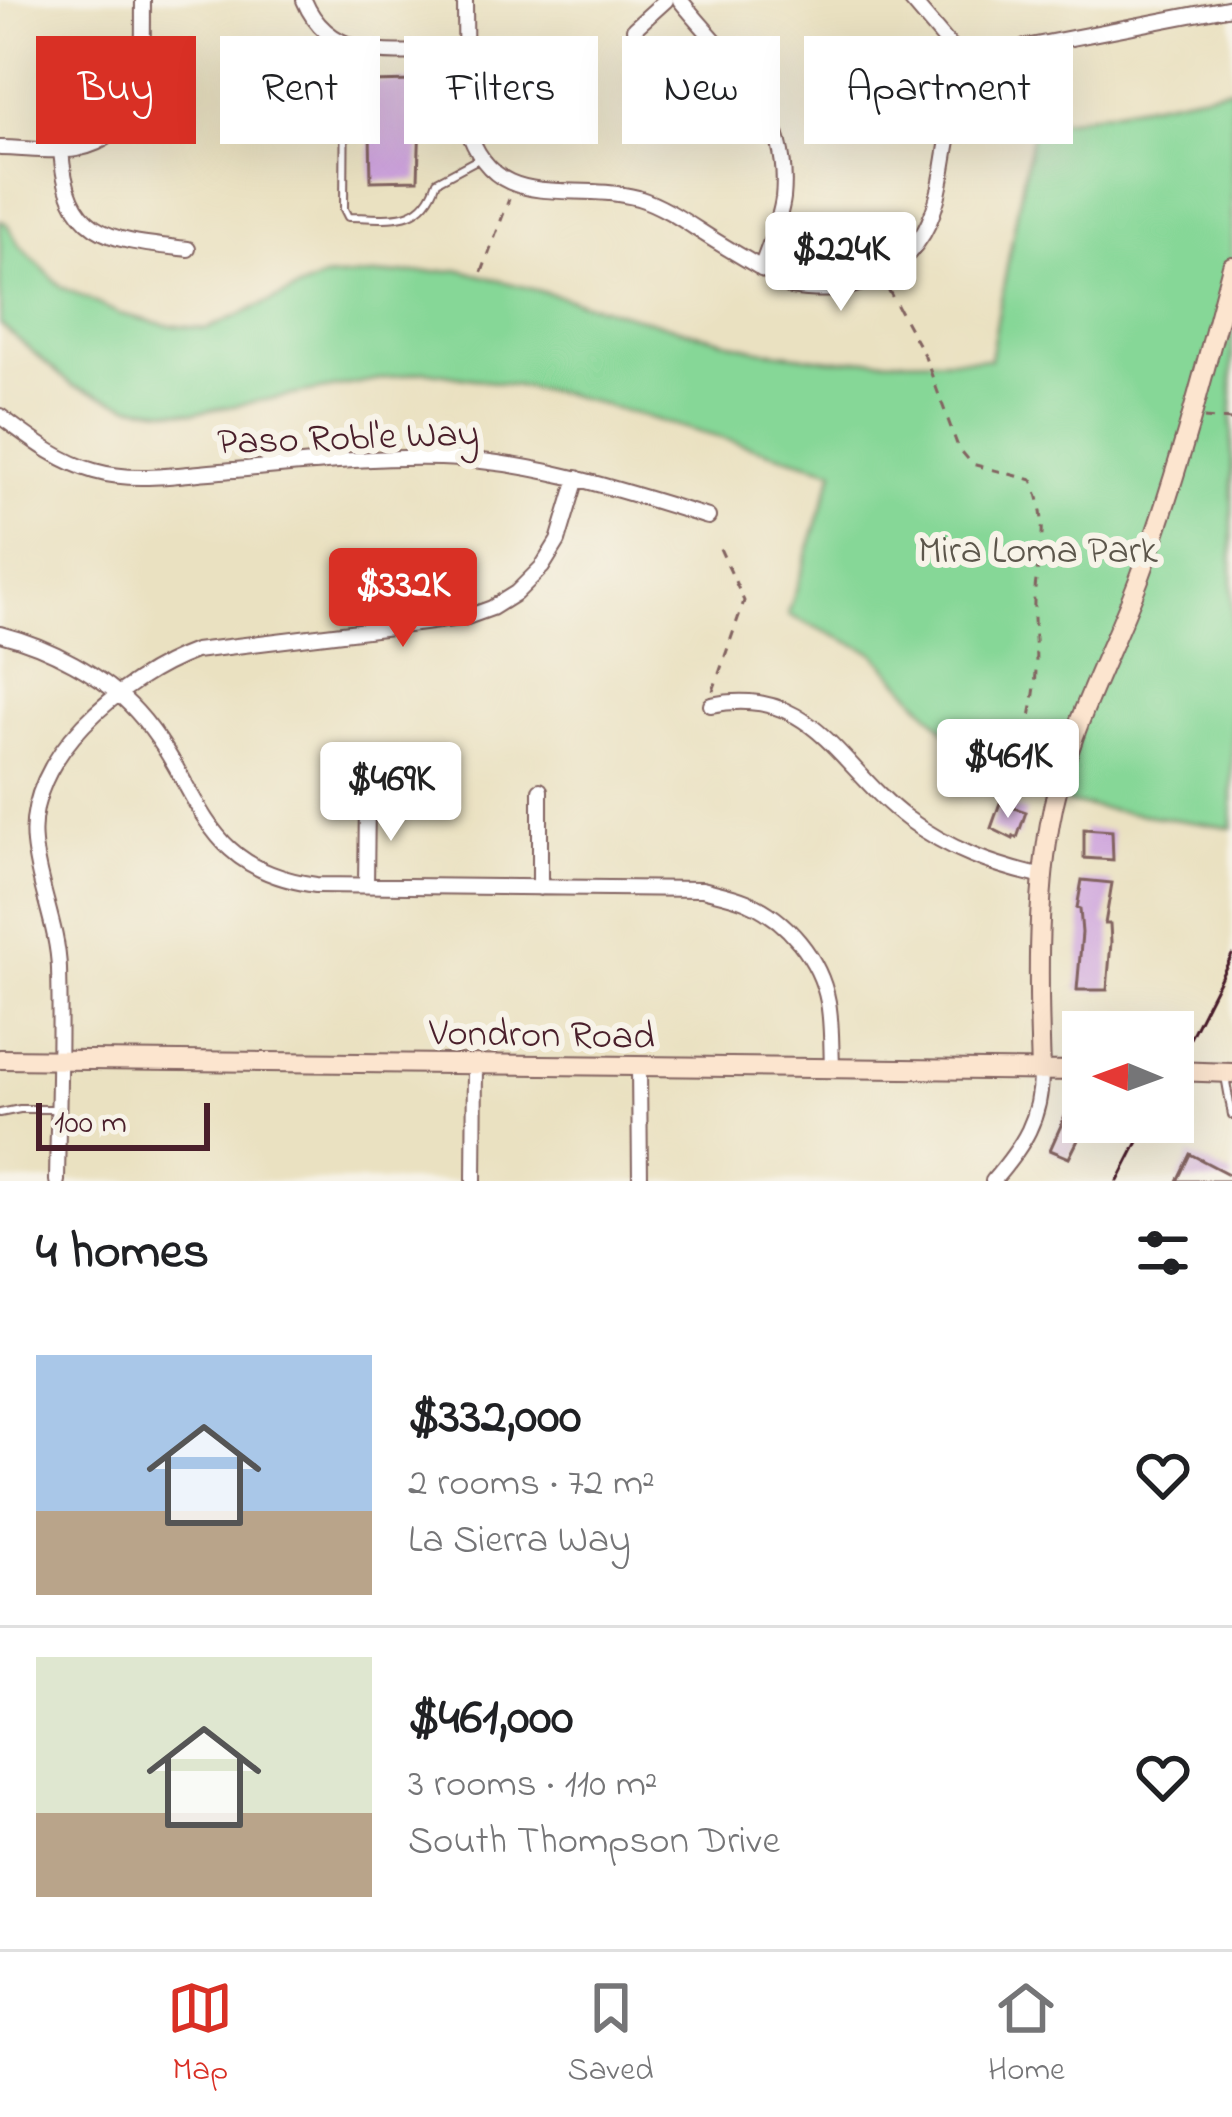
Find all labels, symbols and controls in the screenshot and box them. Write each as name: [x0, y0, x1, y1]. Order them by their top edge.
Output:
chip: Buy: [36, 36, 196, 144]
chip: Rent: [220, 36, 380, 144]
chip: Filters: [404, 36, 598, 144]
chip: New: [622, 36, 780, 144]
chip: Apartment: [804, 36, 1073, 144]
pin: $224K: [757, 212, 925, 314]
text: $224K: [792, 222, 890, 279]
street label: Paso Robl'e Way: [216, 406, 480, 473]
park label: Mira Loma Park: [918, 524, 1159, 581]
pin: $332K: [319, 548, 487, 650]
text: $332K: [356, 558, 450, 615]
pin: $461K: [924, 719, 1092, 821]
text: $461K: [964, 729, 1052, 786]
pin: $469K: [307, 742, 475, 844]
text: $469K: [347, 752, 435, 809]
street label: Vondron Road: [427, 1006, 655, 1067]
north arrow: [1062, 1011, 1194, 1143]
map controls: [1062, 1011, 1194, 1143]
scale bar: [36, 1097, 210, 1150]
text: 100 m: [54, 1100, 127, 1148]
text: 4 homes: [36, 1216, 209, 1291]
icon: filters: [1130, 1220, 1196, 1286]
text: $332,000: [408, 1381, 581, 1456]
icon: home: [132, 1403, 276, 1547]
icon: heart: [1130, 1442, 1196, 1508]
text: 2 rooms · 72 m²: [408, 1456, 655, 1513]
text: La Sierra Way: [408, 1513, 631, 1570]
text: $461,000: [408, 1682, 573, 1757]
icon: home: [132, 1705, 276, 1849]
icon: heart: [1130, 1744, 1196, 1810]
text: 3 rooms · 110 m²: [408, 1757, 658, 1814]
text: South Thompson Drive: [408, 1814, 780, 1871]
tab: Map: [167, 1975, 233, 2095]
tab: Saved: [568, 1975, 654, 2095]
tab: Home: [988, 1975, 1065, 2095]

